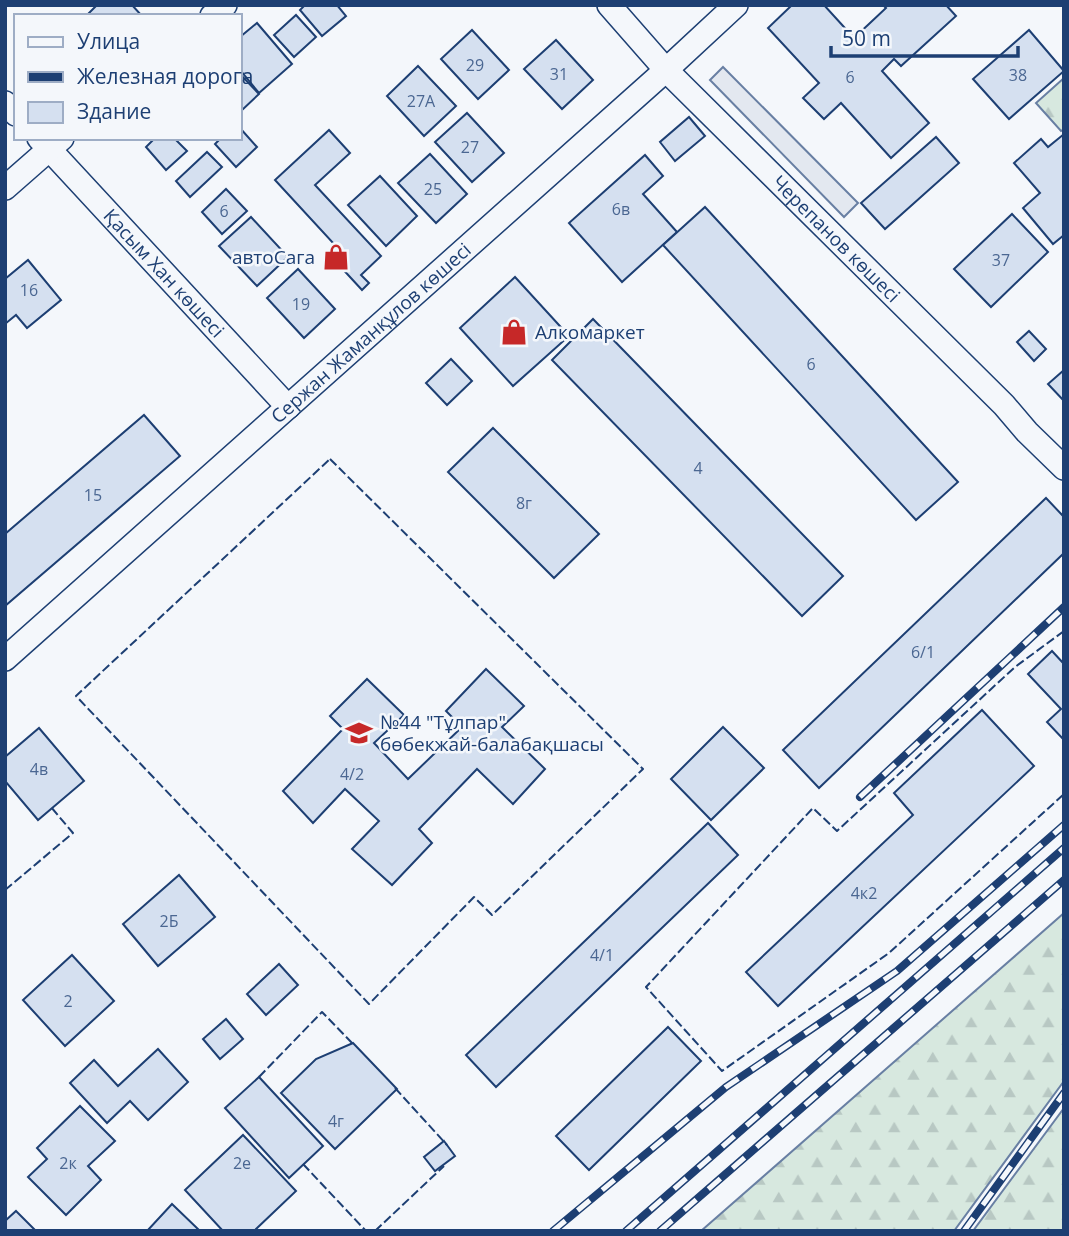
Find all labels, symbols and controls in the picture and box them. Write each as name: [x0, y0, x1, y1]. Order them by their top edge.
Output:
legend: [14, 14, 242, 140]
scale bar: [831, 14, 1018, 58]
text: 50 m: [842, 24, 891, 52]
text: Улица: [77, 27, 140, 55]
house number: 29: [466, 54, 484, 76]
text: Железная дорога: [77, 62, 253, 90]
house number: 31: [550, 63, 568, 85]
house number: 38: [1009, 64, 1027, 86]
house number: 6: [845, 66, 855, 88]
house number: 27А: [407, 90, 436, 112]
text: Здание: [77, 97, 151, 125]
house number: 27: [461, 136, 479, 158]
street label: Черепанов көшесі: [766, 169, 906, 308]
house number: 25: [424, 178, 442, 200]
house number: 6в: [612, 198, 630, 220]
house number: 6: [219, 200, 229, 222]
street label: Қасым Хан көшесі: [98, 203, 230, 343]
street label: Сержан Жаманқұлов көшесі: [265, 237, 476, 429]
shop icon: автоСага: [321, 242, 351, 272]
place label: автоСага: [232, 244, 315, 270]
house number: 37: [992, 249, 1010, 271]
house number: 16: [20, 279, 38, 301]
house number: 19: [292, 293, 310, 315]
shop icon: Алкомаркет: [499, 317, 529, 347]
place label: Алкомаркет: [535, 319, 645, 345]
house number: 6: [806, 353, 816, 375]
house number: 4: [693, 457, 703, 479]
house number: 15: [84, 484, 102, 506]
house number: 8г: [516, 492, 532, 514]
house number: 6/1: [911, 641, 935, 663]
place label: №44 "Тұлпар" бөбекжай-балабақшасы: [380, 709, 604, 757]
school or university icon: №44 "Тұлпар" бөбекжай-балабақшасы: [344, 718, 374, 748]
house number: 4в: [30, 758, 48, 780]
house number: 4/2: [340, 763, 364, 785]
house number: 4к2: [851, 882, 877, 904]
house number: 2Б: [160, 910, 178, 932]
house number: 4/1: [590, 944, 614, 966]
house number: 2: [63, 990, 73, 1012]
house number: 4г: [328, 1110, 344, 1132]
house number: 2к: [59, 1152, 77, 1174]
house number: 2е: [233, 1152, 251, 1174]

